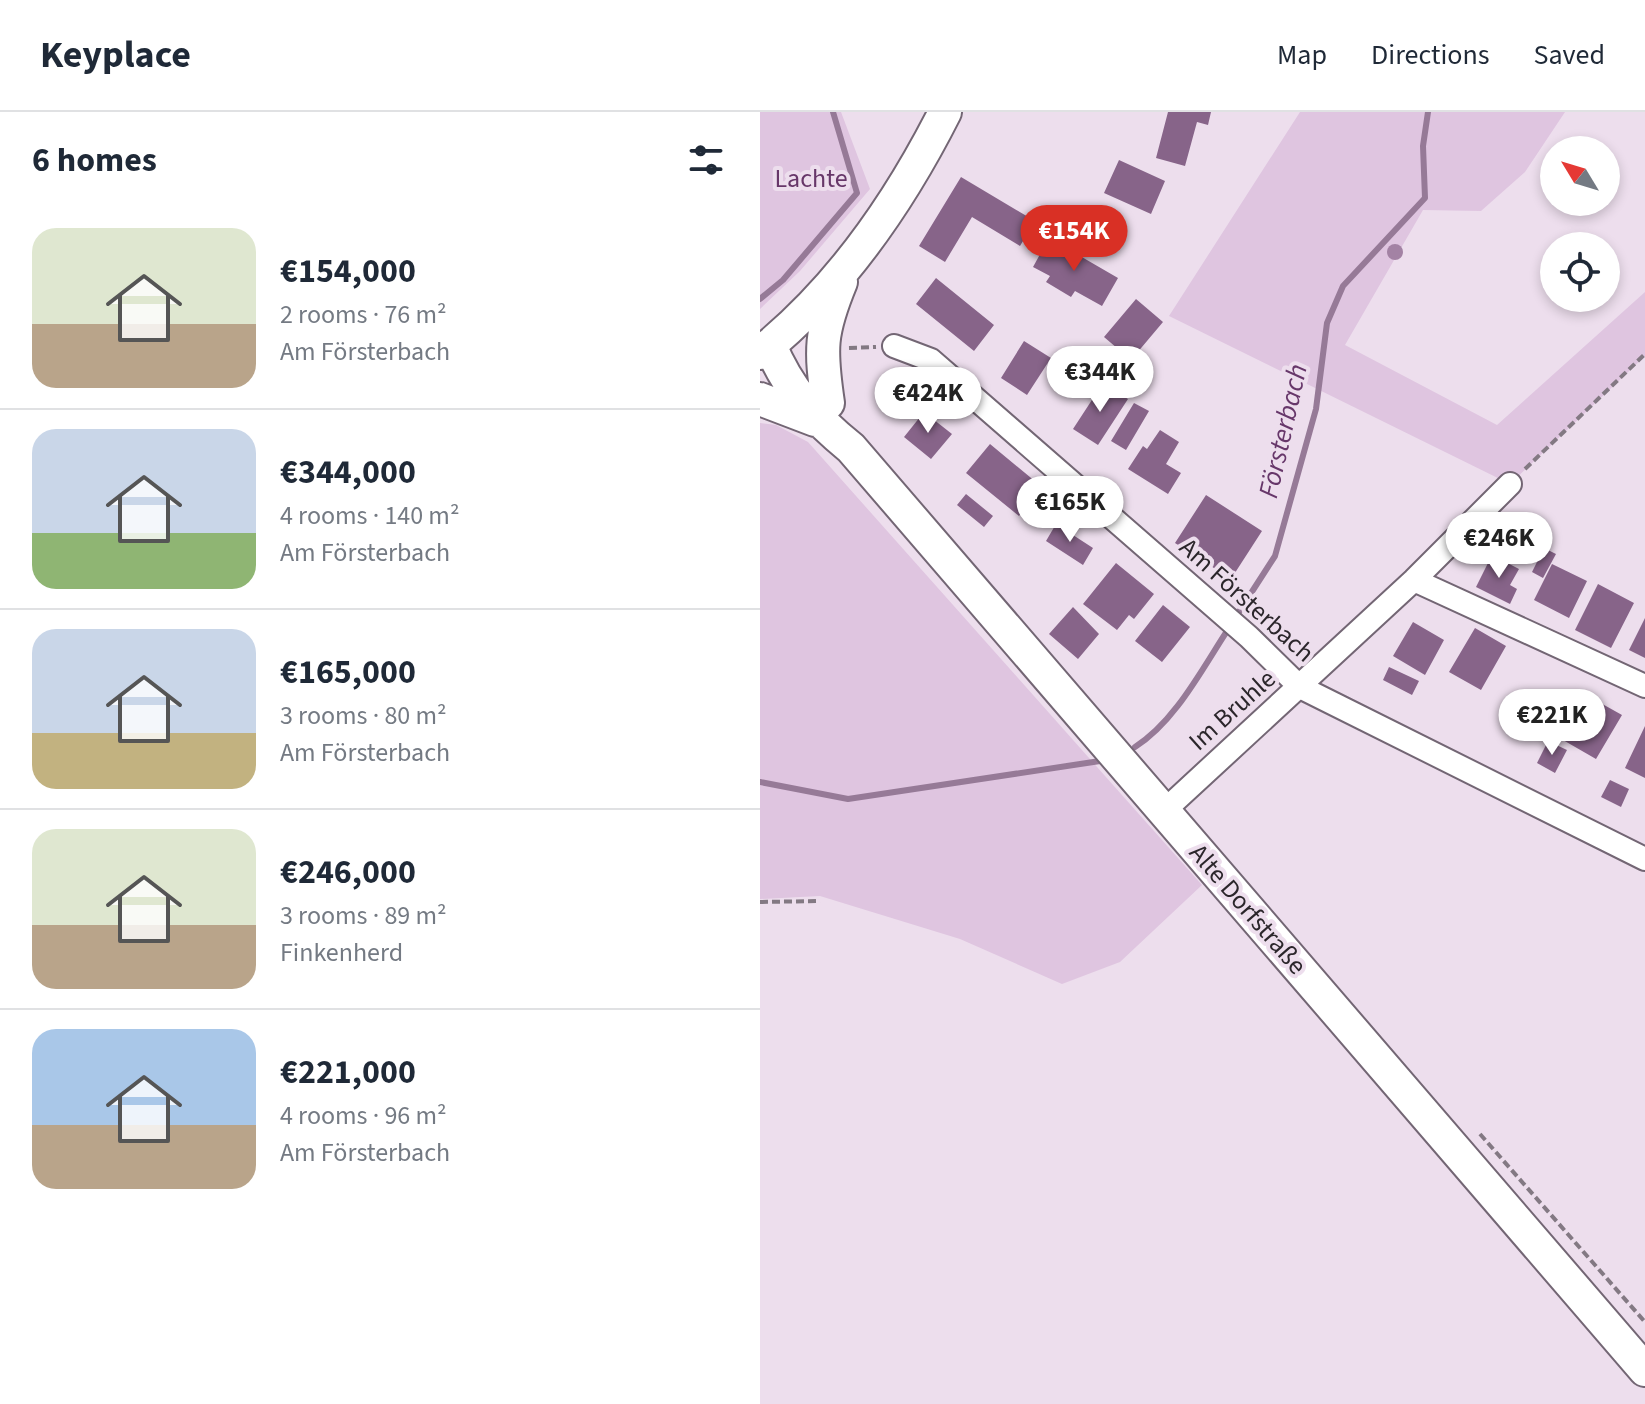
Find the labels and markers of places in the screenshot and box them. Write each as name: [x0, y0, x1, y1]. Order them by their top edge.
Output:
pin: €154K: [1018, 205, 1130, 273]
pin: €344K: [1044, 346, 1156, 414]
pin: €424K: [872, 367, 984, 435]
pin: €165K: [1014, 476, 1126, 544]
pin: €246K: [1443, 512, 1555, 580]
pin: €221K: [1496, 689, 1608, 757]

